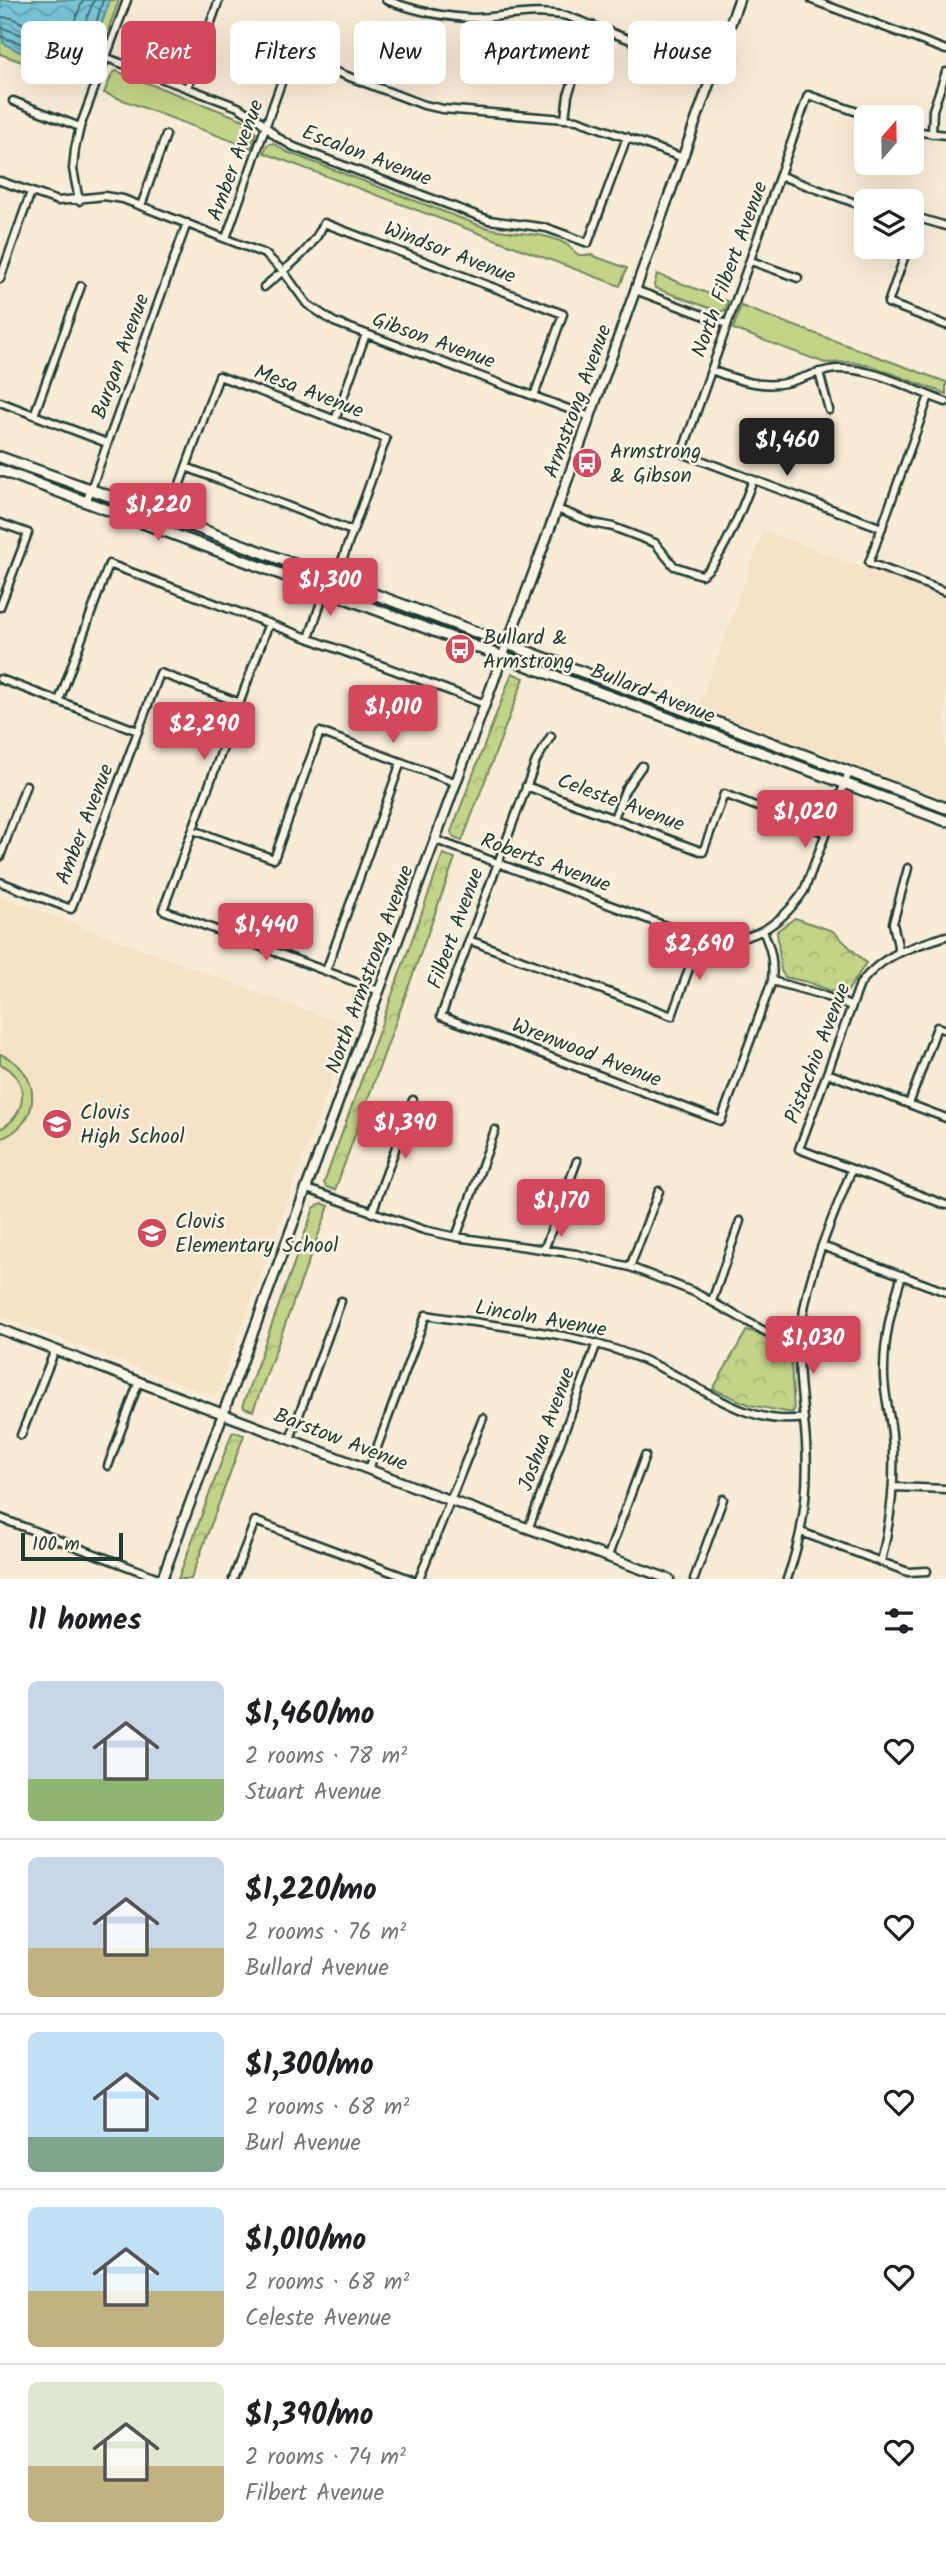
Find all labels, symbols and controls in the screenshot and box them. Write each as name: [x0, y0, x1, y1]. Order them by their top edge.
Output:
chip: Buy: [21, 21, 107, 84]
chip: Rent: [121, 21, 216, 84]
chip: Filters: [230, 21, 340, 84]
chip: New: [354, 21, 446, 84]
chip: Apartment: [460, 21, 614, 84]
chip: House: [628, 21, 736, 84]
street label: Amber Avenue: [199, 95, 274, 226]
north arrow: [854, 105, 924, 175]
map controls: [854, 105, 924, 259]
street label: Escalon Avenue: [297, 117, 437, 196]
street label: North Filbert Avenue: [683, 176, 778, 362]
button: layers: [854, 189, 924, 259]
street label: Windsor Avenue: [379, 213, 521, 294]
street label: Burgan Avenue: [83, 288, 160, 424]
street label: Gibson Avenue: [367, 304, 500, 379]
street label: Armstrong Avenue: [535, 320, 622, 483]
street label: Mesa Avenue: [249, 356, 369, 429]
pin: $1,460: [730, 419, 844, 478]
text: $1,460: [755, 423, 819, 459]
place label: Armstrong & Gibson: [610, 436, 701, 493]
bus stop icon: Armstrong & Gibson: [570, 446, 604, 480]
pin: $1,220: [101, 484, 215, 543]
text: $1,220: [125, 488, 191, 524]
pin: $1,300: [273, 558, 387, 618]
text: $1,300: [299, 563, 361, 599]
place label: Bullard & Armstrong: [483, 622, 574, 679]
bus stop icon: Bullard & Armstrong: [443, 632, 477, 666]
street label: Bullard Avenue: [585, 655, 720, 734]
pin: $1,010: [336, 686, 450, 745]
text: $1,010: [364, 690, 422, 726]
pin: $2,290: [147, 702, 261, 762]
text: $2,290: [169, 707, 239, 743]
street label: Amber Avenue: [47, 759, 124, 890]
street label: Celeste Avenue: [552, 765, 689, 842]
pin: $1,020: [748, 790, 862, 850]
text: $1,020: [773, 795, 837, 831]
street label: Roberts Avenue: [476, 825, 616, 902]
street label: North Armstrong Avenue: [317, 860, 424, 1078]
street label: Filbert Avenue: [419, 863, 494, 994]
pin: $1,440: [209, 904, 323, 963]
text: $1,440: [234, 908, 298, 944]
pin: $2,690: [642, 922, 756, 982]
text: $2,690: [665, 927, 733, 963]
street label: Pistachio Avenue: [776, 978, 861, 1129]
street label: Wrenwood Avenue: [507, 1010, 667, 1097]
place label: Clovis High School: [80, 1097, 185, 1154]
pin: $1,390: [348, 1102, 462, 1161]
text: $1,390: [374, 1106, 436, 1142]
school or university icon: Clovis High School: [40, 1107, 74, 1141]
pin: $1,170: [504, 1180, 618, 1239]
text: $1,170: [533, 1184, 589, 1220]
place label: Clovis Elementary School: [175, 1206, 338, 1263]
school or university icon: Clovis Elementary School: [135, 1216, 169, 1250]
street label: Lincoln Avenue: [472, 1292, 610, 1347]
pin: $1,030: [756, 1316, 870, 1376]
text: $1,030: [782, 1321, 844, 1357]
street label: Joshua Avenue: [510, 1362, 585, 1496]
street label: Barstow Avenue: [269, 1400, 413, 1481]
scale bar: [21, 1530, 122, 1562]
text: 100 m: [32, 1530, 80, 1560]
text: 11 homes: [28, 1597, 141, 1645]
icon: filters: [880, 1602, 918, 1640]
text: $1,460/mo: [245, 1691, 374, 1739]
icon: home: [84, 1709, 168, 1793]
icon: heart: [880, 1732, 918, 1770]
text: 2 rooms · 78 m²: [245, 1739, 407, 1775]
text: Stuart Avenue: [245, 1775, 381, 1811]
text: $1,220/mo: [245, 1867, 377, 1915]
icon: home: [84, 1885, 168, 1969]
icon: heart: [880, 1908, 918, 1946]
text: 2 rooms · 76 m²: [245, 1915, 406, 1951]
text: Bullard Avenue: [245, 1951, 389, 1987]
text: $1,300/mo: [245, 2042, 374, 2090]
icon: home: [84, 2060, 168, 2144]
icon: heart: [880, 2083, 918, 2121]
text: 2 rooms · 68 m²: [245, 2090, 409, 2126]
text: Burl Avenue: [245, 2126, 361, 2162]
text: $1,010/mo: [245, 2217, 366, 2265]
icon: home: [84, 2235, 168, 2319]
icon: heart: [880, 2258, 918, 2296]
text: 2 rooms · 68 m²: [245, 2265, 409, 2301]
text: Celeste Avenue: [245, 2301, 391, 2337]
text: $1,390/mo: [245, 2392, 373, 2440]
icon: home: [84, 2410, 168, 2494]
icon: heart: [880, 2433, 918, 2471]
text: 2 rooms · 74 m²: [245, 2440, 406, 2476]
text: Filbert Avenue: [245, 2476, 384, 2512]

